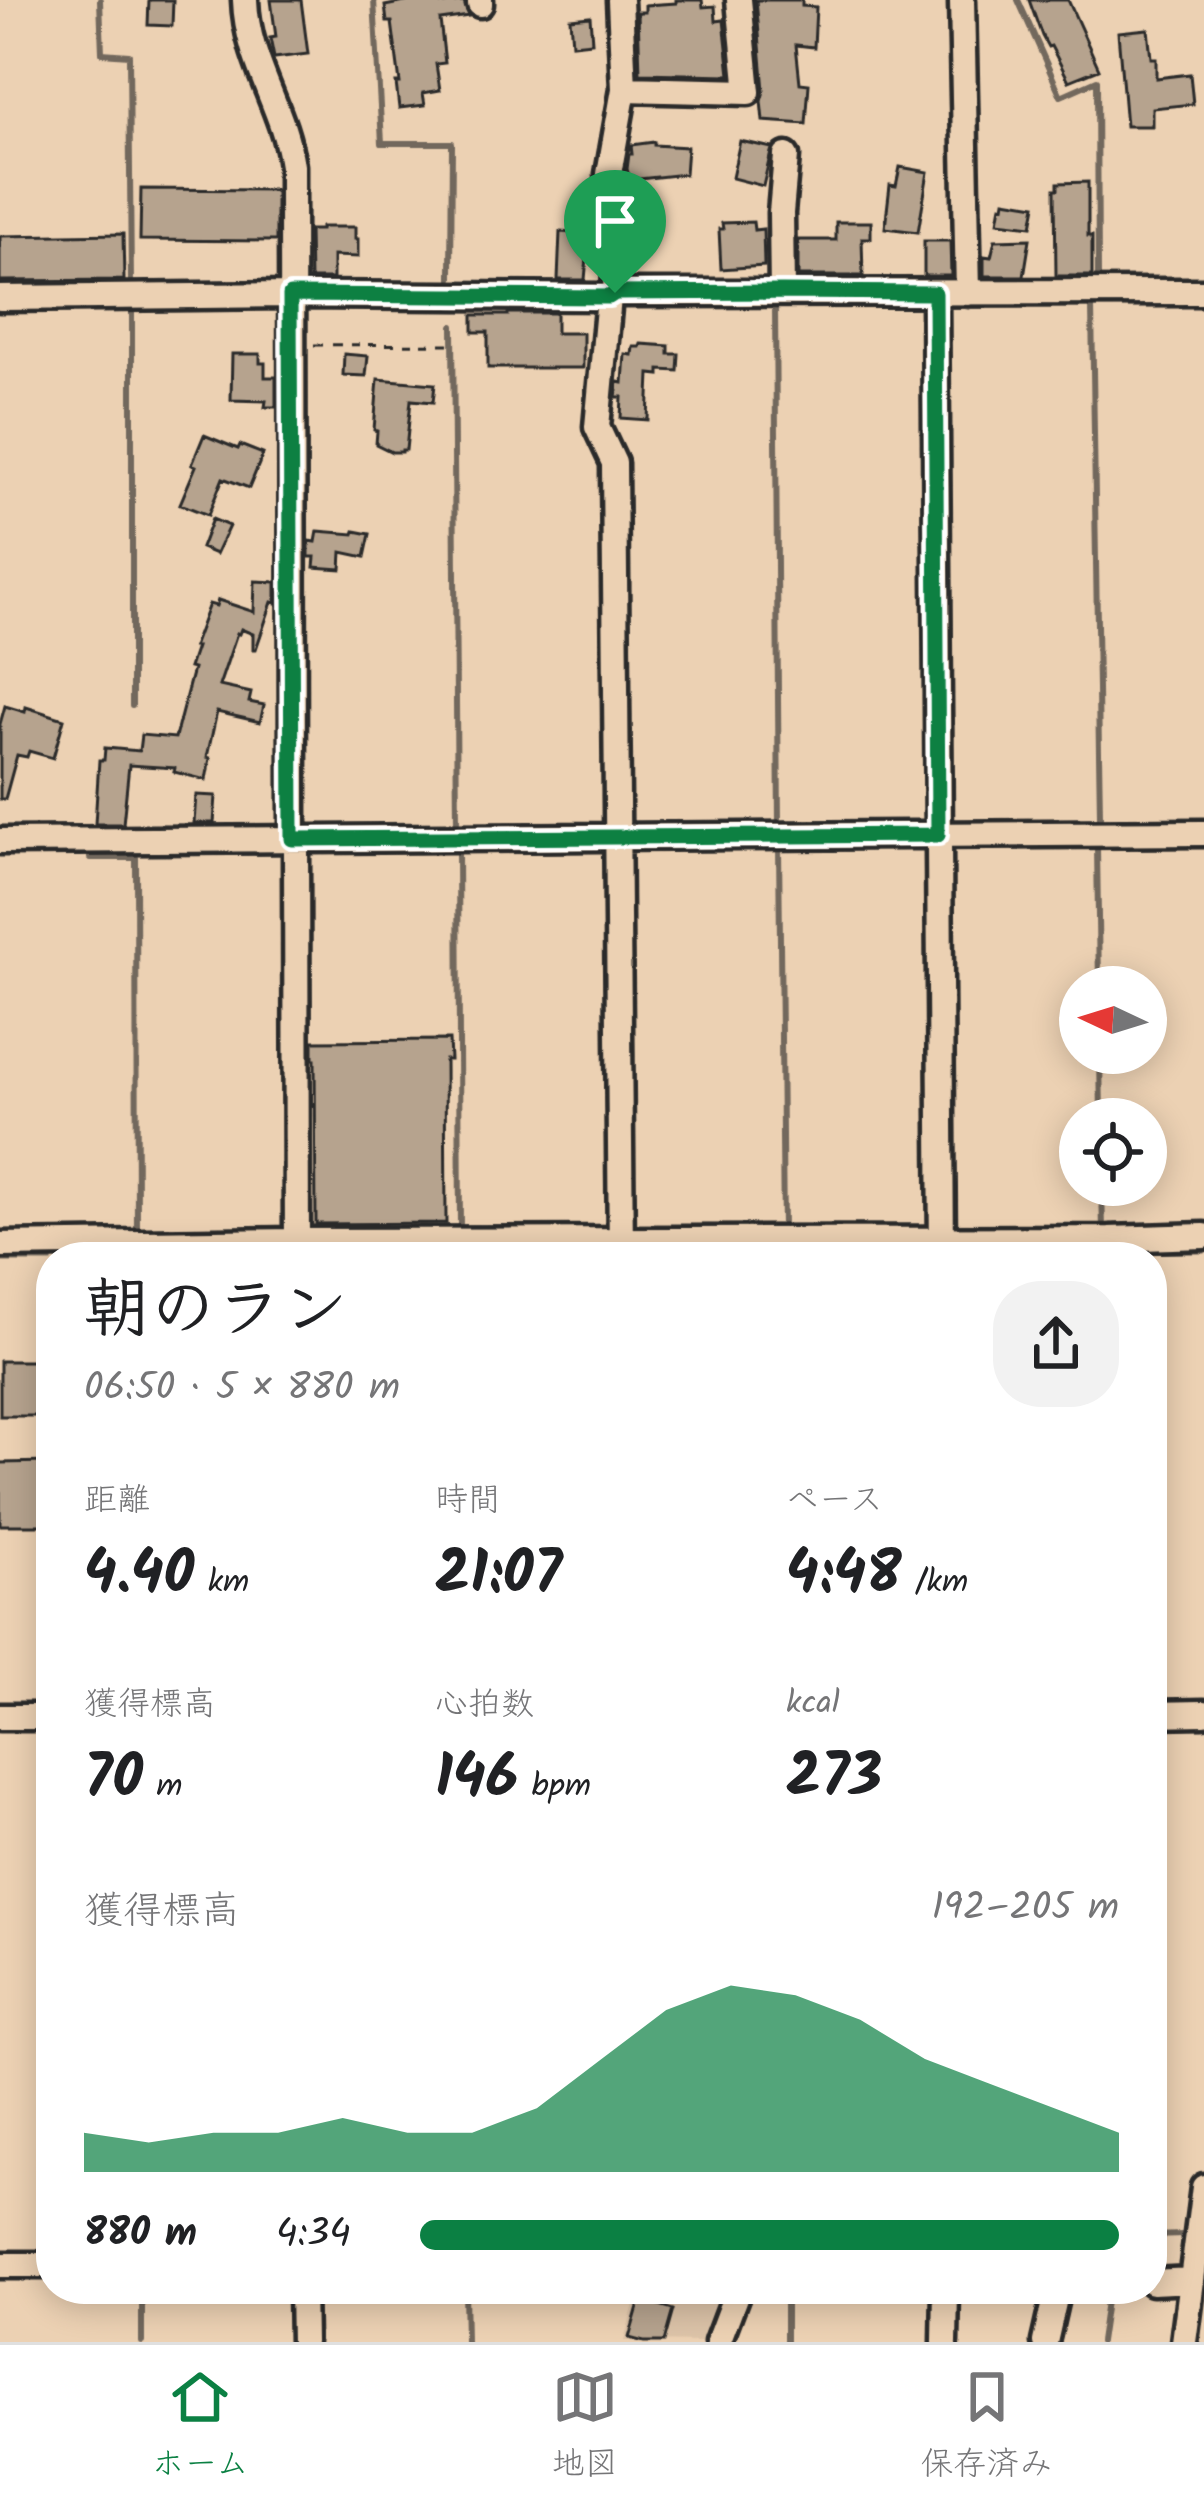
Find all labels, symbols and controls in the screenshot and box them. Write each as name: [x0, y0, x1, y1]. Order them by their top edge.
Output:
pin: [564, 170, 666, 293]
icon: arrive: [582, 188, 648, 254]
north arrow: [1059, 966, 1167, 1074]
map controls: [1059, 966, 1167, 1206]
button: locate: [1059, 1098, 1167, 1206]
text: 朝のラン: [84, 1260, 348, 1365]
button: share: [993, 1281, 1119, 1407]
text: 06:50 · 5 × 880 m: [84, 1358, 400, 1420]
text: 距離: [84, 1475, 150, 1528]
text: 時間: [435, 1475, 501, 1528]
text: ペース: [786, 1475, 883, 1528]
text: 4.40: [84, 1528, 194, 1624]
text: 21:07: [435, 1528, 562, 1624]
text: 4:48: [786, 1528, 902, 1624]
text: km: [194, 1557, 249, 1610]
text: /km: [902, 1557, 968, 1610]
text: kcal: [786, 1678, 840, 1731]
text: 獲得標高: [84, 1679, 216, 1732]
text: 心拍数: [435, 1679, 534, 1732]
text: 273: [786, 1731, 882, 1827]
text: 70: [84, 1732, 143, 1828]
text: 146: [435, 1732, 518, 1828]
text: m: [143, 1761, 183, 1814]
text: bpm: [518, 1761, 591, 1814]
text: 192–205 m: [931, 1878, 1119, 1940]
text: 獲得標高: [84, 1882, 240, 1944]
text: 880 m: [84, 2204, 197, 2266]
text: 4:34: [276, 2204, 351, 2266]
tab: ホーム: [151, 2364, 249, 2492]
tab: 地図: [552, 2364, 618, 2492]
tab: 保存済み: [921, 2364, 1053, 2492]

